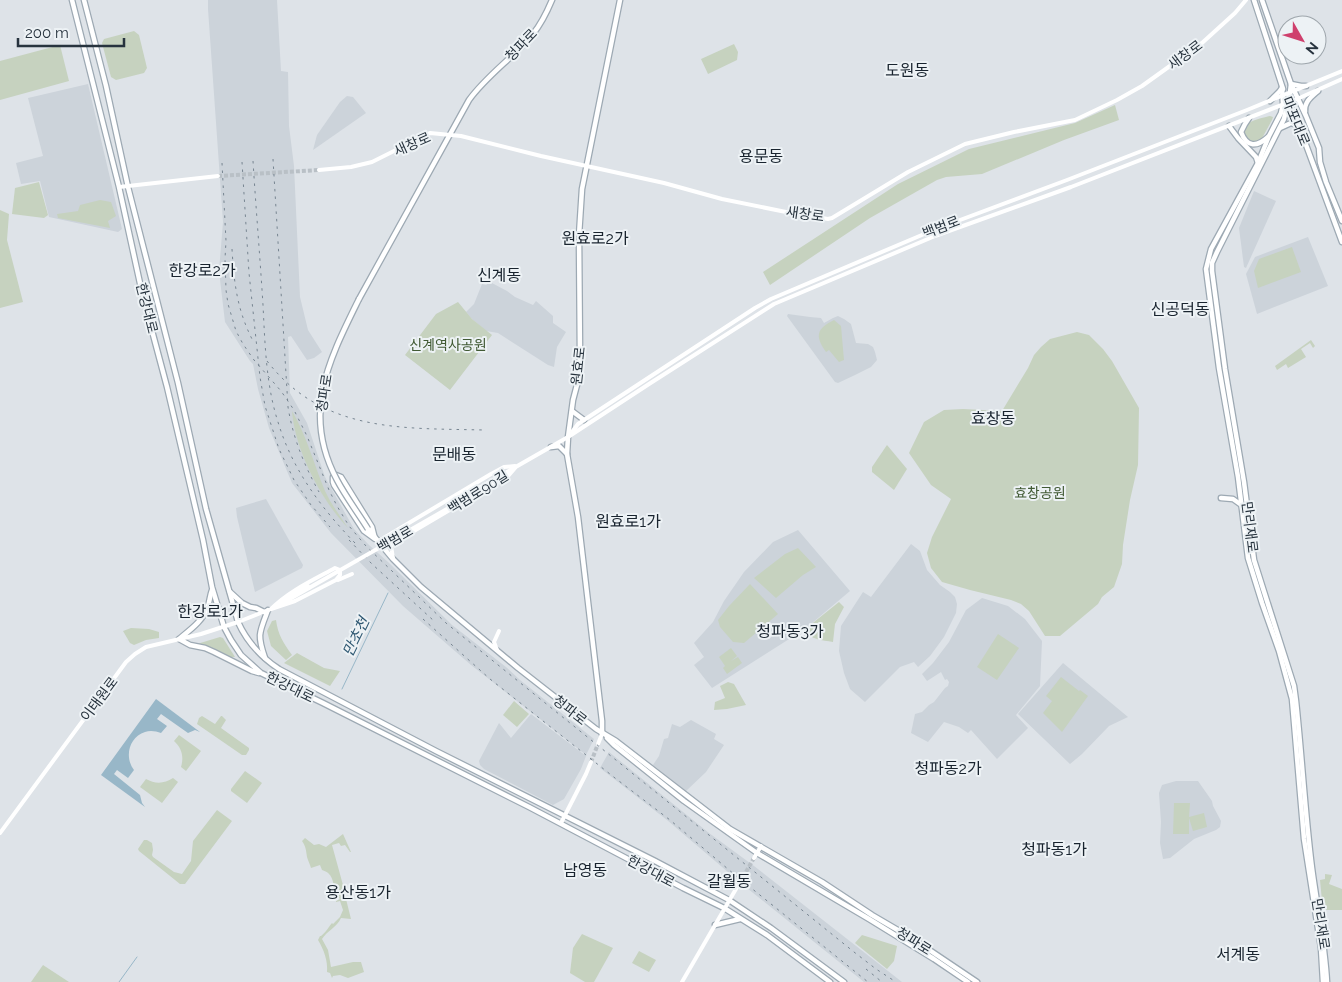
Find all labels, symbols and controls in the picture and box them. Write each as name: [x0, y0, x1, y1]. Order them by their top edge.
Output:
scale bar: [18, 15, 124, 47]
north arrow: [1277, 15, 1327, 65]
text: 200 m: [25, 24, 69, 42]
street label: 청파로: [502, 25, 540, 64]
street label: 새창로: [1165, 37, 1205, 73]
text: N: [1303, 39, 1322, 57]
district label: 도원동: [885, 61, 929, 80]
street label: 마포대로: [1279, 94, 1313, 148]
street label: 새창로: [391, 129, 433, 159]
district label: 용문동: [739, 147, 783, 166]
street label: 새창로: [785, 203, 825, 225]
street label: 백범로: [920, 213, 962, 241]
district label: 원효로2가: [561, 229, 629, 248]
district label: 한강로2가: [168, 261, 236, 280]
district label: 신계동: [477, 266, 521, 285]
street label: 한강대로: [133, 281, 161, 335]
district label: 신공덕동: [1151, 300, 1210, 319]
park label: 신계역사공원: [409, 337, 487, 353]
street label: 원효로: [568, 346, 588, 386]
street label: 청파로: [313, 373, 335, 413]
district label: 효창동: [971, 409, 1015, 428]
district label: 문배동: [432, 445, 476, 464]
street label: 백범로90길: [445, 467, 511, 517]
park label: 효창공원: [1014, 485, 1066, 501]
street label: 만리재로: [1239, 500, 1261, 554]
district label: 원효로1가: [595, 512, 661, 531]
street label: 백범로: [374, 522, 416, 556]
district label: 한강로1가: [177, 602, 243, 621]
water label: 만초천: [339, 612, 374, 660]
district label: 청파동3가: [756, 622, 824, 641]
street label: 한강대로: [263, 669, 317, 706]
street label: 이태원로: [77, 674, 121, 724]
street label: 청파로: [550, 692, 590, 728]
district label: 청파동2가: [914, 759, 982, 778]
district label: 청파동1가: [1021, 840, 1087, 859]
street label: 한강대로: [624, 852, 678, 890]
district label: 남영동: [563, 861, 607, 880]
district label: 갈월동: [707, 872, 751, 891]
district label: 용산동1가: [325, 883, 391, 902]
street label: 만리재로: [1309, 897, 1333, 951]
street label: 청파로: [893, 924, 935, 958]
district label: 서계동: [1216, 945, 1260, 964]

